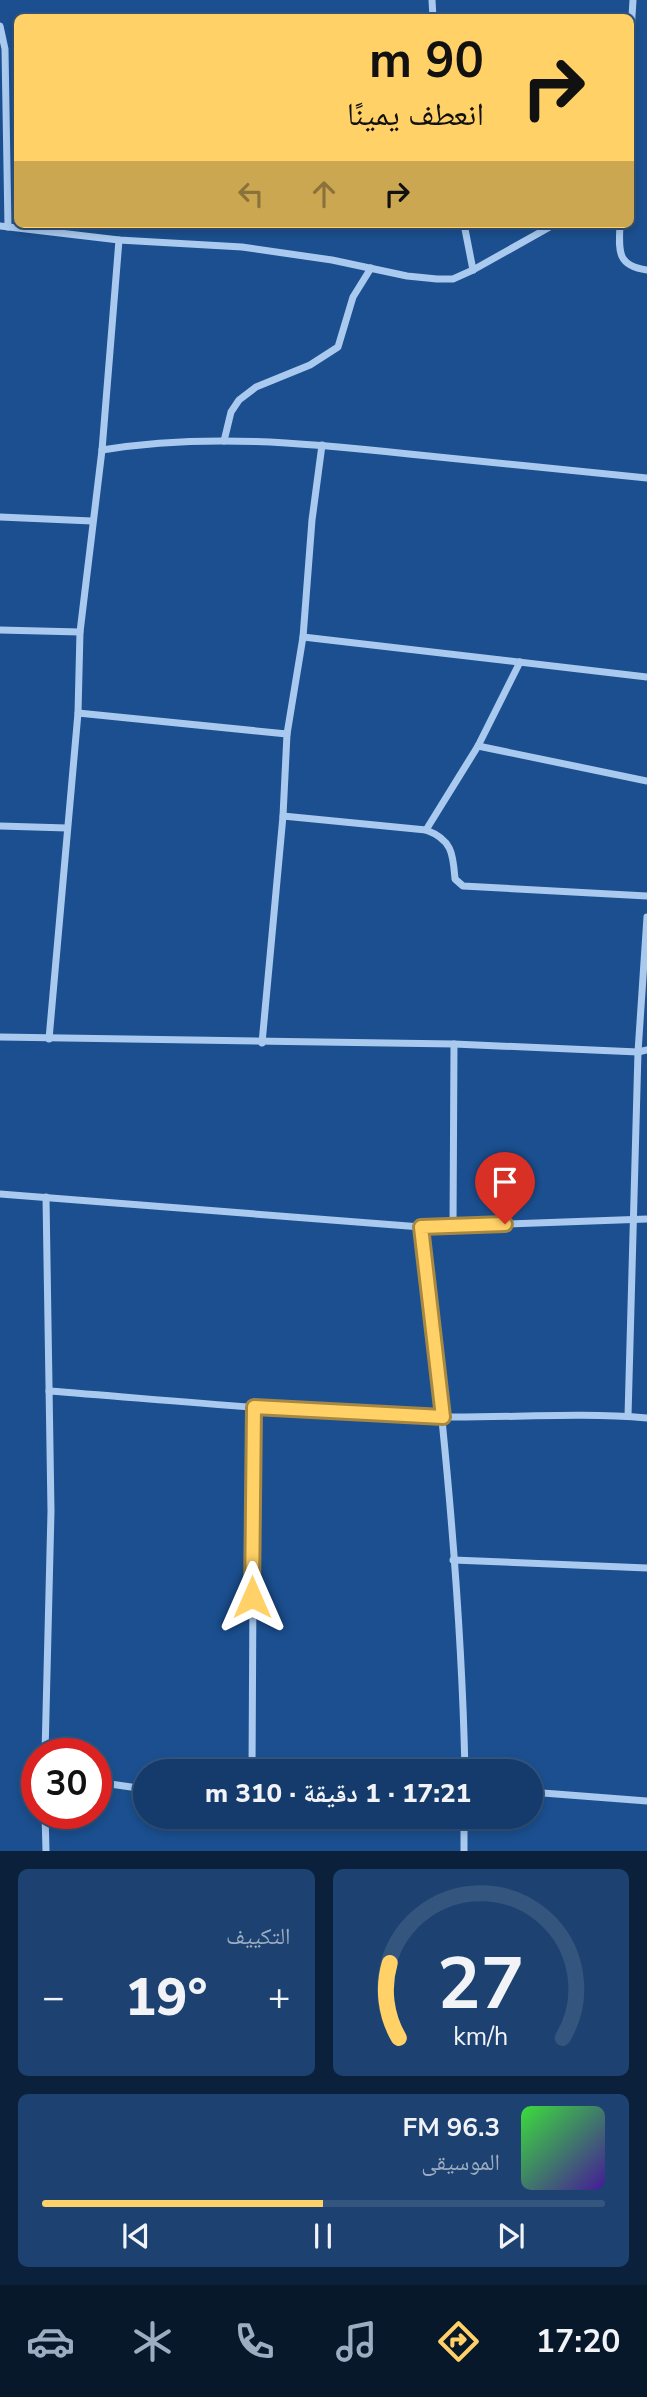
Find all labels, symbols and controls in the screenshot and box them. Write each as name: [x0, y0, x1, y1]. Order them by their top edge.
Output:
text: 90 m: [369, 27, 484, 94]
icon: right: [508, 42, 599, 133]
text: انعطف يمينًا: [347, 93, 484, 136]
icon: left: [232, 175, 270, 213]
icon: ahead: [305, 175, 343, 213]
icon: right: [378, 175, 416, 213]
pin: [475, 1152, 535, 1224]
icon: arrive: [486, 1163, 524, 1201]
position arrow: [215, 1560, 289, 1634]
speed limit sign: 30: [21, 1738, 112, 1829]
text: 17:21 · 1 دقيقة · 310 m: [205, 1776, 471, 1811]
text: التكييف: [226, 1921, 291, 1952]
text: 27: [437, 1935, 524, 2035]
text: 19°: [125, 1962, 207, 2033]
text: −: [42, 1972, 65, 2023]
text: +: [268, 1972, 291, 2023]
text: km/h: [453, 2020, 508, 2054]
text: 96.3 FM: [403, 2110, 500, 2145]
text: الموسيقى: [421, 2147, 500, 2178]
icon: previous: [117, 2217, 155, 2255]
icon: pause: [304, 2217, 342, 2255]
icon: next: [492, 2217, 530, 2255]
icon: car: [26, 2317, 75, 2366]
icon: climate: [128, 2317, 177, 2366]
icon: phone: [230, 2317, 279, 2366]
icon: music: [332, 2317, 381, 2366]
icon: directions: [434, 2317, 483, 2366]
text: 17:20: [536, 2320, 621, 2363]

